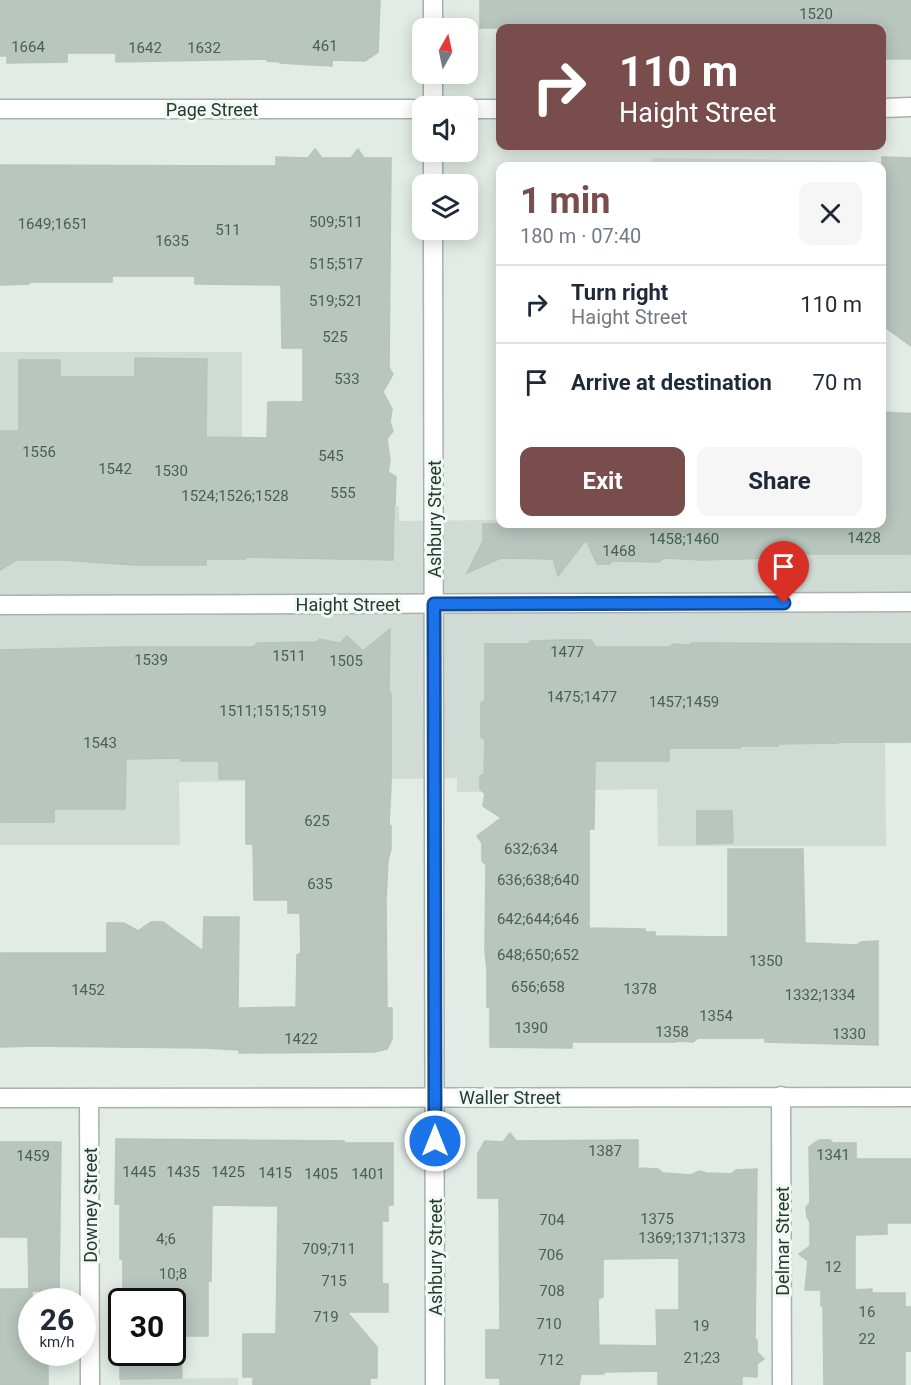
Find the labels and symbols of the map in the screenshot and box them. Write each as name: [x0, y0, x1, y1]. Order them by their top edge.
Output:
house number: 1520: [799, 5, 833, 23]
north arrow: [412, 18, 478, 84]
house number: 461: [312, 37, 338, 55]
house number: 1664: [11, 38, 45, 56]
house number: 1642: [128, 39, 162, 57]
house number: 1632: [187, 39, 221, 57]
street label: Page Street: [166, 99, 258, 120]
house number: 509;511: [309, 213, 363, 231]
house number: 1649;1651: [18, 215, 88, 233]
house number: 511: [215, 221, 241, 239]
house number: 1635: [155, 232, 189, 250]
house number: 515;517: [309, 255, 363, 273]
house number: 519;521: [309, 292, 363, 310]
house number: 525: [322, 328, 348, 346]
house number: 533: [334, 370, 360, 388]
house number: 1556: [22, 443, 56, 461]
house number: 545: [318, 447, 344, 465]
house number: 1542: [98, 460, 132, 478]
street label: Ashbury Street: [424, 460, 445, 578]
house number: 1530: [154, 462, 188, 480]
house number: 555: [330, 484, 356, 502]
house number: 1524;1526;1528: [181, 487, 289, 505]
house number: 1428: [847, 529, 881, 547]
house number: 1458;1460: [649, 530, 719, 548]
pin: [758, 541, 809, 603]
house number: 1468: [602, 542, 636, 560]
street label: Haight Street: [296, 594, 401, 615]
house number: 1477: [550, 643, 584, 661]
house number: 1511: [272, 647, 306, 665]
house number: 1539: [134, 651, 168, 669]
house number: 1505: [329, 652, 363, 670]
house number: 1475;1477: [547, 688, 617, 706]
house number: 1457;1459: [649, 693, 719, 711]
house number: 1511;1515;1519: [219, 702, 327, 720]
house number: 1543: [83, 734, 117, 752]
house number: 625: [304, 812, 330, 830]
house number: 632;634: [504, 840, 558, 858]
house number: 636;638;640: [497, 871, 579, 889]
house number: 635: [307, 875, 333, 893]
house number: 642;644;646: [497, 910, 579, 928]
house number: 648;650;652: [497, 946, 579, 964]
house number: 1350: [749, 952, 783, 970]
house number: 656;658: [511, 978, 565, 996]
house number: 1378: [623, 980, 657, 998]
house number: 1452: [71, 981, 105, 999]
house number: 1332;1334: [785, 986, 856, 1004]
house number: 1354: [699, 1007, 733, 1025]
house number: 1390: [514, 1019, 548, 1037]
house number: 1358: [655, 1023, 689, 1041]
house number: 1330: [832, 1025, 866, 1043]
house number: 1422: [284, 1030, 318, 1048]
street label: Waller Street: [459, 1087, 561, 1108]
position arrow: [403, 1109, 467, 1173]
house number: 1387: [588, 1142, 622, 1160]
house number: 1341: [816, 1146, 850, 1164]
house number: 1459: [16, 1147, 50, 1165]
street label: Downey Street: [80, 1147, 101, 1263]
house number: 1445: [122, 1163, 156, 1181]
house number: 1435: [166, 1163, 200, 1181]
house number: 1425: [211, 1163, 245, 1181]
house number: 1415: [258, 1164, 292, 1182]
house number: 1405: [304, 1165, 338, 1183]
house number: 1401: [351, 1165, 385, 1183]
street label: Delmar Street: [772, 1186, 793, 1296]
street label: Ashbury Street: [425, 1198, 446, 1316]
house number: 1375: [640, 1210, 674, 1228]
house number: 704: [539, 1211, 565, 1229]
house number: 1369;1371;1373: [638, 1229, 746, 1247]
house number: 4;6: [156, 1230, 176, 1248]
house number: 709;711: [302, 1240, 356, 1258]
house number: 706: [538, 1246, 564, 1264]
house number: 12: [825, 1258, 841, 1276]
house number: 10;8: [159, 1265, 187, 1283]
house number: 715: [321, 1272, 347, 1290]
house number: 708: [539, 1282, 565, 1300]
speed limit sign: 30: [108, 1288, 186, 1366]
house number: 16: [859, 1303, 875, 1321]
house number: 719: [313, 1308, 339, 1326]
house number: 710: [536, 1315, 562, 1333]
house number: 19: [693, 1317, 709, 1335]
house number: 22: [859, 1330, 875, 1348]
house number: 21;23: [684, 1349, 720, 1367]
house number: 712: [538, 1351, 564, 1369]

